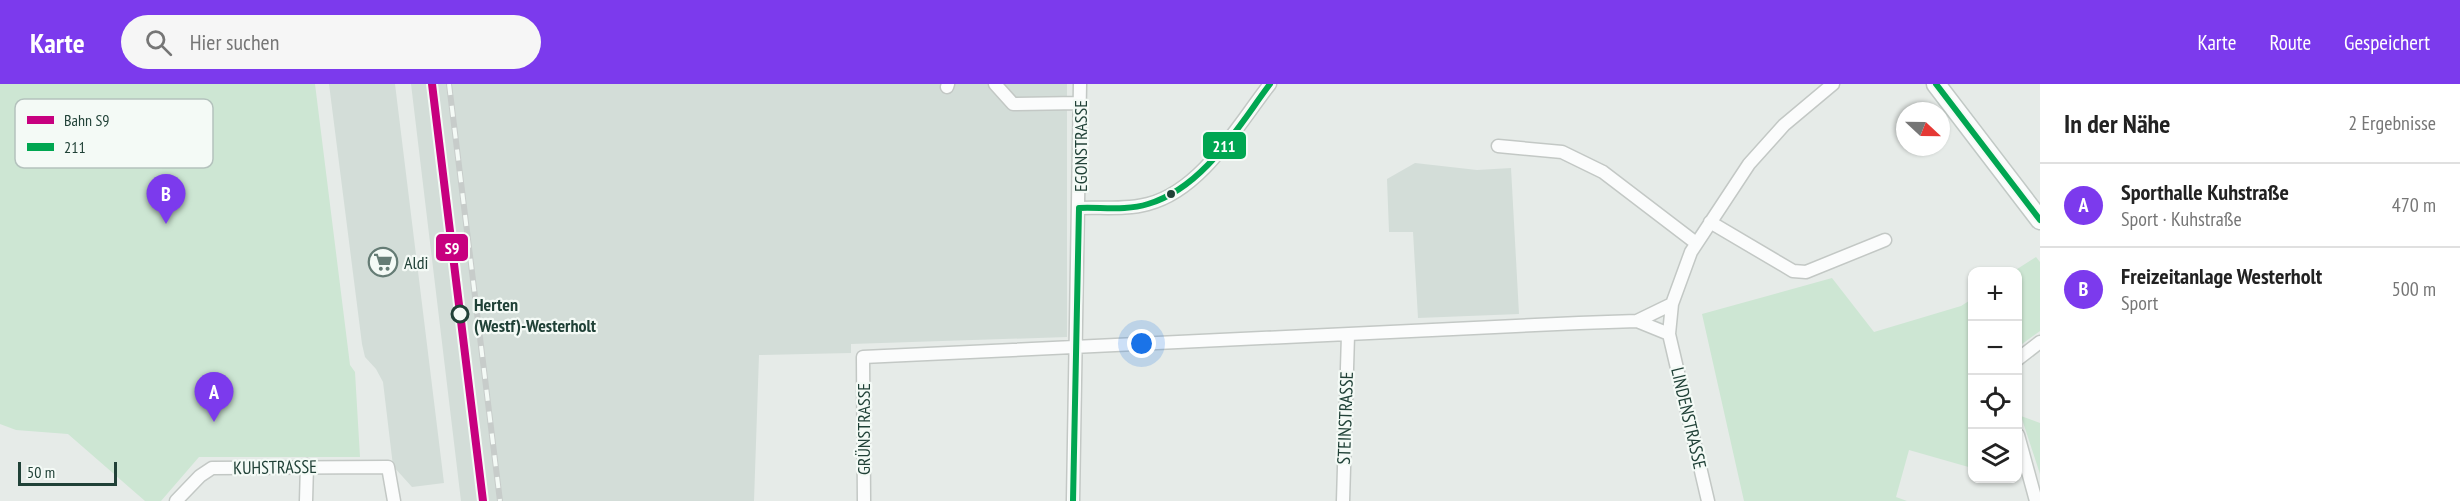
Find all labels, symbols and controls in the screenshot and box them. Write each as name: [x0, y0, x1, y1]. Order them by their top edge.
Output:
search box: [121, 15, 541, 69]
text: Karte: [30, 24, 85, 61]
icon: search: [142, 26, 175, 59]
text: Hier suchen: [190, 28, 279, 56]
text: Karte: [2198, 29, 2236, 56]
text: Route: [2269, 29, 2311, 56]
text: Gespeichert: [2344, 29, 2430, 56]
legend: [15, 99, 213, 168]
street label: EGONSTRASSE: [1069, 100, 1092, 192]
north arrow: [1896, 102, 1950, 156]
text: In der Nähe: [2064, 107, 2170, 140]
text: Bahn S9: [64, 110, 109, 130]
text: 2 Ergebnisse: [2348, 110, 2436, 136]
line badge: 211: [1202, 131, 1247, 160]
text: 211: [1213, 136, 1235, 156]
text: 211: [64, 137, 86, 157]
pin: B: [146, 174, 186, 224]
text: Sporthalle Kuhstraße: [2121, 178, 2289, 206]
unlabelled marker: [1165, 188, 1177, 200]
text: A: [2078, 192, 2089, 218]
text: 470 m: [2392, 192, 2436, 218]
text: Sport · Kuhstraße: [2121, 206, 2242, 232]
line badge: S9: [435, 233, 469, 262]
text: S9: [445, 238, 459, 258]
supermarket icon: Aldi: [367, 246, 399, 278]
place label: Aldi: [404, 251, 428, 274]
text: Freizeitanlage Westerholt: [2121, 262, 2322, 290]
map controls: [1968, 267, 2022, 483]
button: +: [1968, 267, 2022, 321]
text: B: [2079, 276, 2088, 302]
text: 500 m: [2392, 276, 2436, 302]
text: Sport: [2121, 290, 2158, 316]
place label: Herten (Westf)-Westerholt: [474, 293, 597, 337]
marker: Herten (Westf)-Westerholt: [451, 305, 469, 323]
button: −: [1968, 321, 2022, 375]
your location: [1127, 329, 1156, 358]
street label: LINDENSTRASSE: [1666, 365, 1712, 471]
street label: STEINSTRASSE: [1332, 371, 1358, 465]
pin: A: [194, 372, 234, 422]
button: locate: [1968, 375, 2022, 429]
street label: GRÜNSTRASSE: [852, 383, 875, 475]
button: layers: [1968, 429, 2022, 483]
street label: KUHSTRASSE: [233, 455, 317, 479]
scale bar: [18, 459, 117, 486]
text: 50 m: [27, 462, 55, 482]

